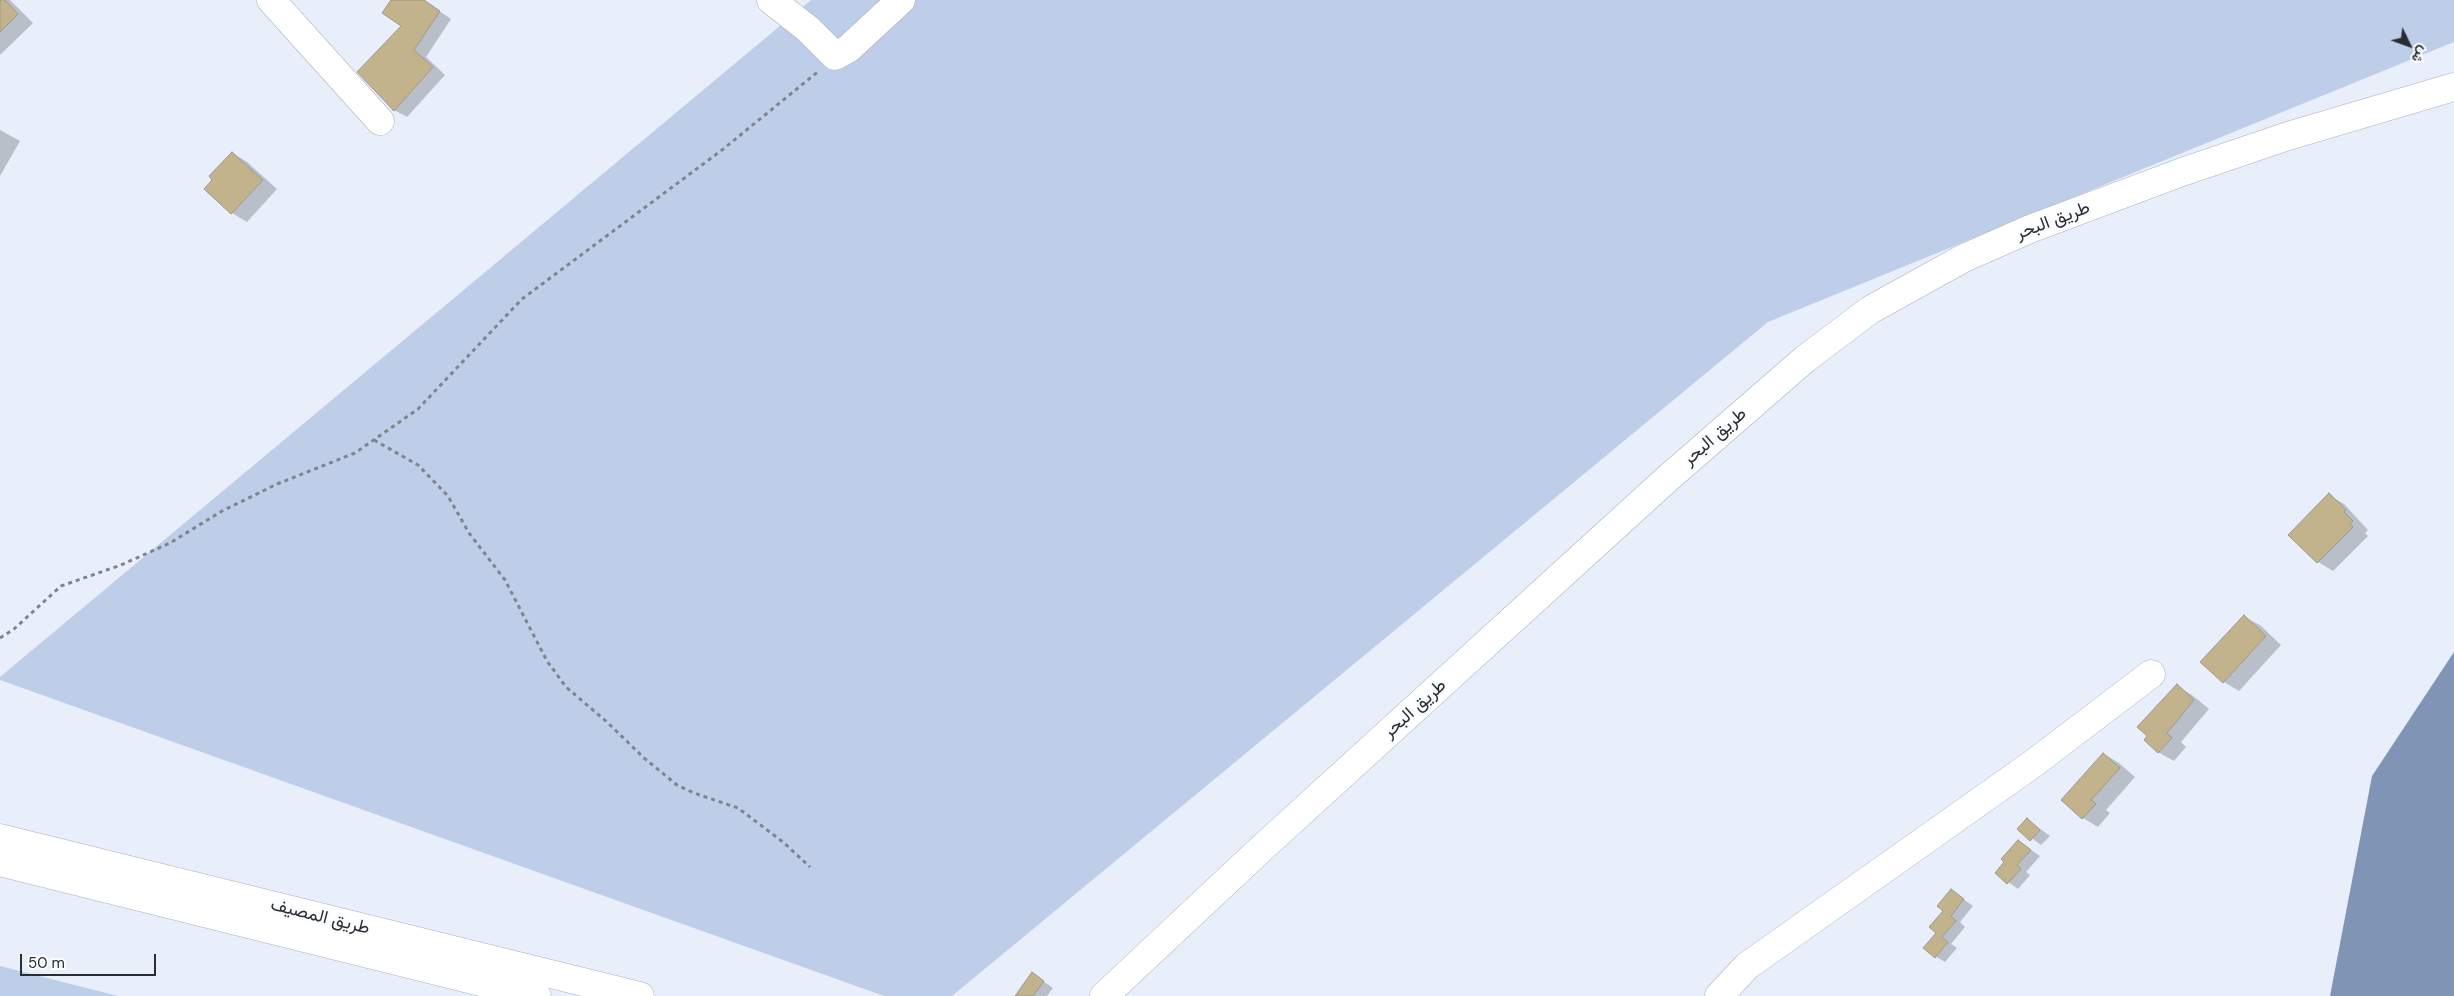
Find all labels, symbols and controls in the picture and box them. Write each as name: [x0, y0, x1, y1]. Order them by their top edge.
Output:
north arrow: [2384, 20, 2434, 70]
text: ش: [2408, 43, 2432, 67]
street label: طريق البحر: [2013, 197, 2093, 245]
street label: طريق البحر: [1679, 403, 1751, 471]
street label: طريق البحر: [1379, 675, 1451, 743]
street label: طريق المصيف: [268, 894, 372, 940]
scale bar: [22, 944, 159, 976]
text: 50 m: [28, 953, 65, 973]

